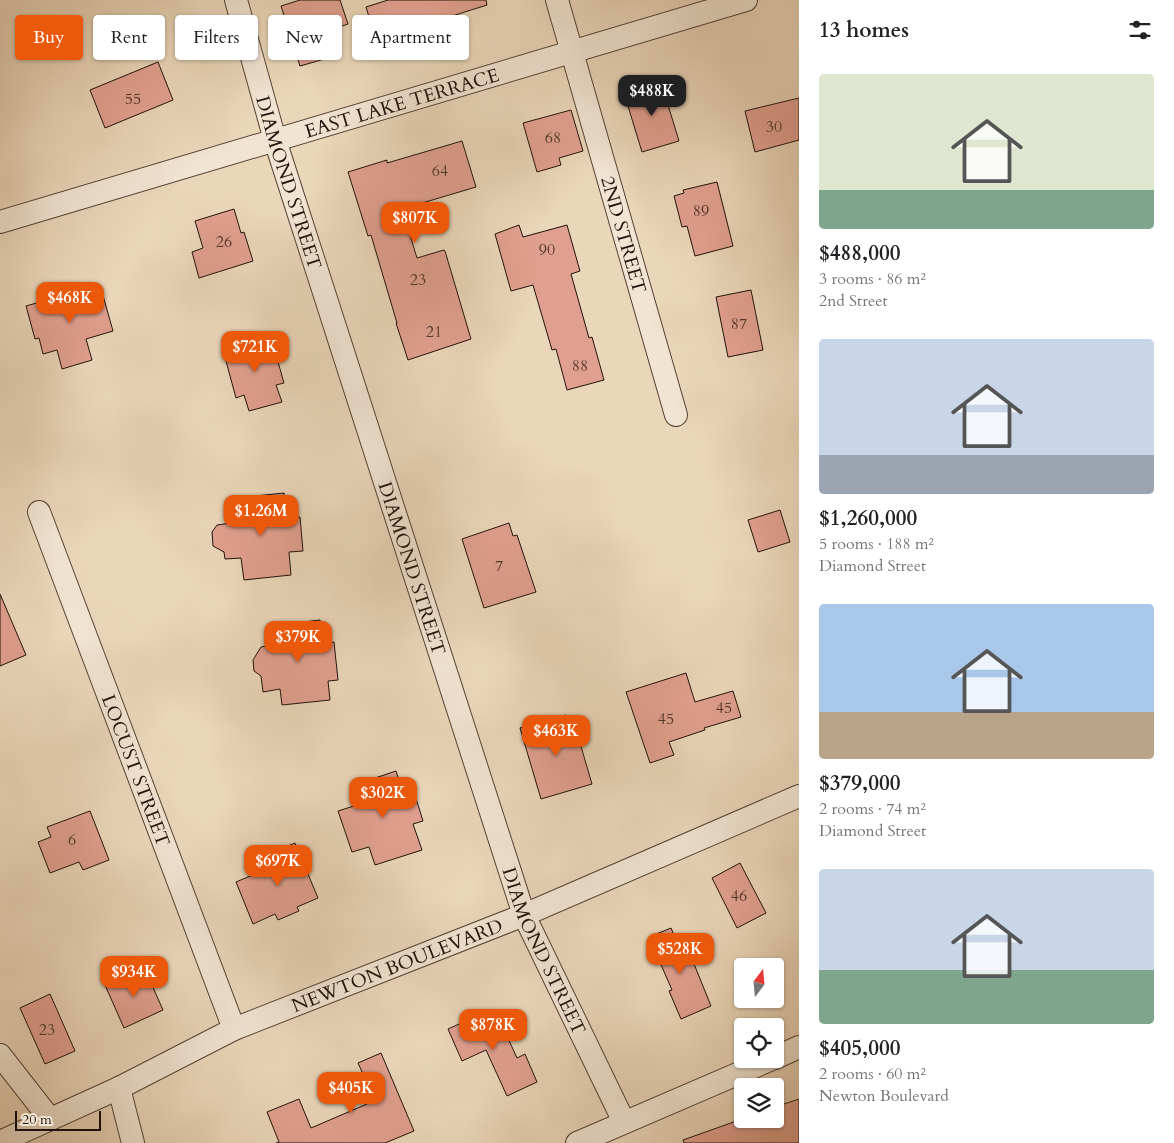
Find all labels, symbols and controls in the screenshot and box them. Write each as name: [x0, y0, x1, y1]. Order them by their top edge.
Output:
chip: Buy: [15, 15, 83, 60]
chip: Rent: [93, 15, 165, 60]
chip: Filters: [175, 15, 258, 60]
chip: New: [268, 15, 342, 60]
chip: Apartment: [352, 15, 469, 60]
text: 13 homes: [819, 16, 909, 45]
icon: filters: [1126, 16, 1154, 44]
street label: EAST LAKE TERRACE: [302, 62, 502, 145]
pin: $488K: [617, 74, 687, 117]
text: $488K: [629, 80, 675, 102]
house number: 55: [125, 88, 141, 110]
street label: DIAMOND STREET: [249, 93, 328, 273]
icon: home: [942, 106, 1032, 196]
house number: 30: [766, 116, 782, 138]
house number: 68: [545, 127, 561, 149]
house number: 64: [432, 160, 448, 182]
street label: 2ND STREET: [594, 173, 652, 296]
house number: 89: [693, 200, 709, 222]
pin: $807K: [380, 202, 450, 244]
text: $807K: [392, 207, 438, 229]
house number: 26: [216, 231, 232, 253]
house number: 90: [539, 239, 555, 261]
text: $488,000: [819, 239, 900, 268]
text: 3 rooms · 86 m²: [819, 268, 926, 290]
house number: 23: [410, 269, 426, 291]
pin: $468K: [35, 282, 105, 324]
text: $468K: [47, 287, 93, 309]
text: 2nd Street: [819, 290, 888, 312]
house number: 87: [731, 313, 747, 335]
house number: 21: [426, 321, 442, 343]
pin: $721K: [220, 330, 290, 373]
text: $721K: [232, 336, 278, 358]
house number: 88: [572, 355, 588, 377]
icon: home: [942, 371, 1032, 461]
street label: DIAMOND STREET: [372, 478, 452, 658]
pin: $1.26M: [220, 494, 302, 537]
text: $1.26M: [235, 500, 287, 522]
text: $1,260,000: [819, 504, 917, 533]
text: 5 rooms · 188 m²: [819, 533, 934, 555]
house number: 7: [495, 555, 503, 577]
text: Diamond Street: [819, 555, 926, 577]
pin: $379K: [263, 620, 333, 663]
text: $379K: [275, 626, 321, 648]
icon: home: [942, 636, 1032, 726]
street label: LOCUST STREET: [95, 691, 176, 850]
house number: 45: [716, 697, 732, 719]
house number: 45: [658, 708, 674, 730]
pin: $463K: [521, 714, 591, 757]
text: $463K: [533, 720, 579, 742]
text: $379,000: [819, 769, 900, 798]
pin: $302K: [348, 776, 418, 819]
text: $302K: [360, 782, 406, 804]
text: 2 rooms · 74 m²: [819, 798, 926, 820]
text: Diamond Street: [819, 820, 926, 842]
house number: 6: [68, 829, 76, 851]
pin: $697K: [243, 844, 313, 887]
text: $697K: [255, 850, 301, 872]
street label: DIAMOND STREET: [495, 864, 592, 1039]
house number: 46: [731, 885, 747, 907]
icon: home: [942, 901, 1032, 991]
street label: NEWTON BOULEVARD: [288, 913, 507, 1019]
pin: $528K: [645, 932, 715, 975]
text: $528K: [657, 938, 703, 960]
pin: $934K: [99, 956, 169, 998]
north arrow: [734, 958, 784, 1008]
map controls: [734, 958, 784, 1128]
text: $934K: [111, 961, 157, 983]
pin: $878K: [458, 1008, 528, 1051]
text: $878K: [470, 1014, 516, 1036]
button: locate: [734, 1018, 784, 1068]
house number: 23: [39, 1019, 55, 1041]
text: $405,000: [819, 1034, 900, 1063]
text: 2 rooms · 60 m²: [819, 1063, 926, 1085]
pin: $405K: [316, 1072, 386, 1114]
text: $405K: [328, 1077, 374, 1099]
button: layers: [734, 1078, 784, 1128]
text: Newton Boulevard: [819, 1085, 949, 1107]
scale bar: [15, 1108, 101, 1131]
text: 20 m: [22, 1110, 52, 1129]

